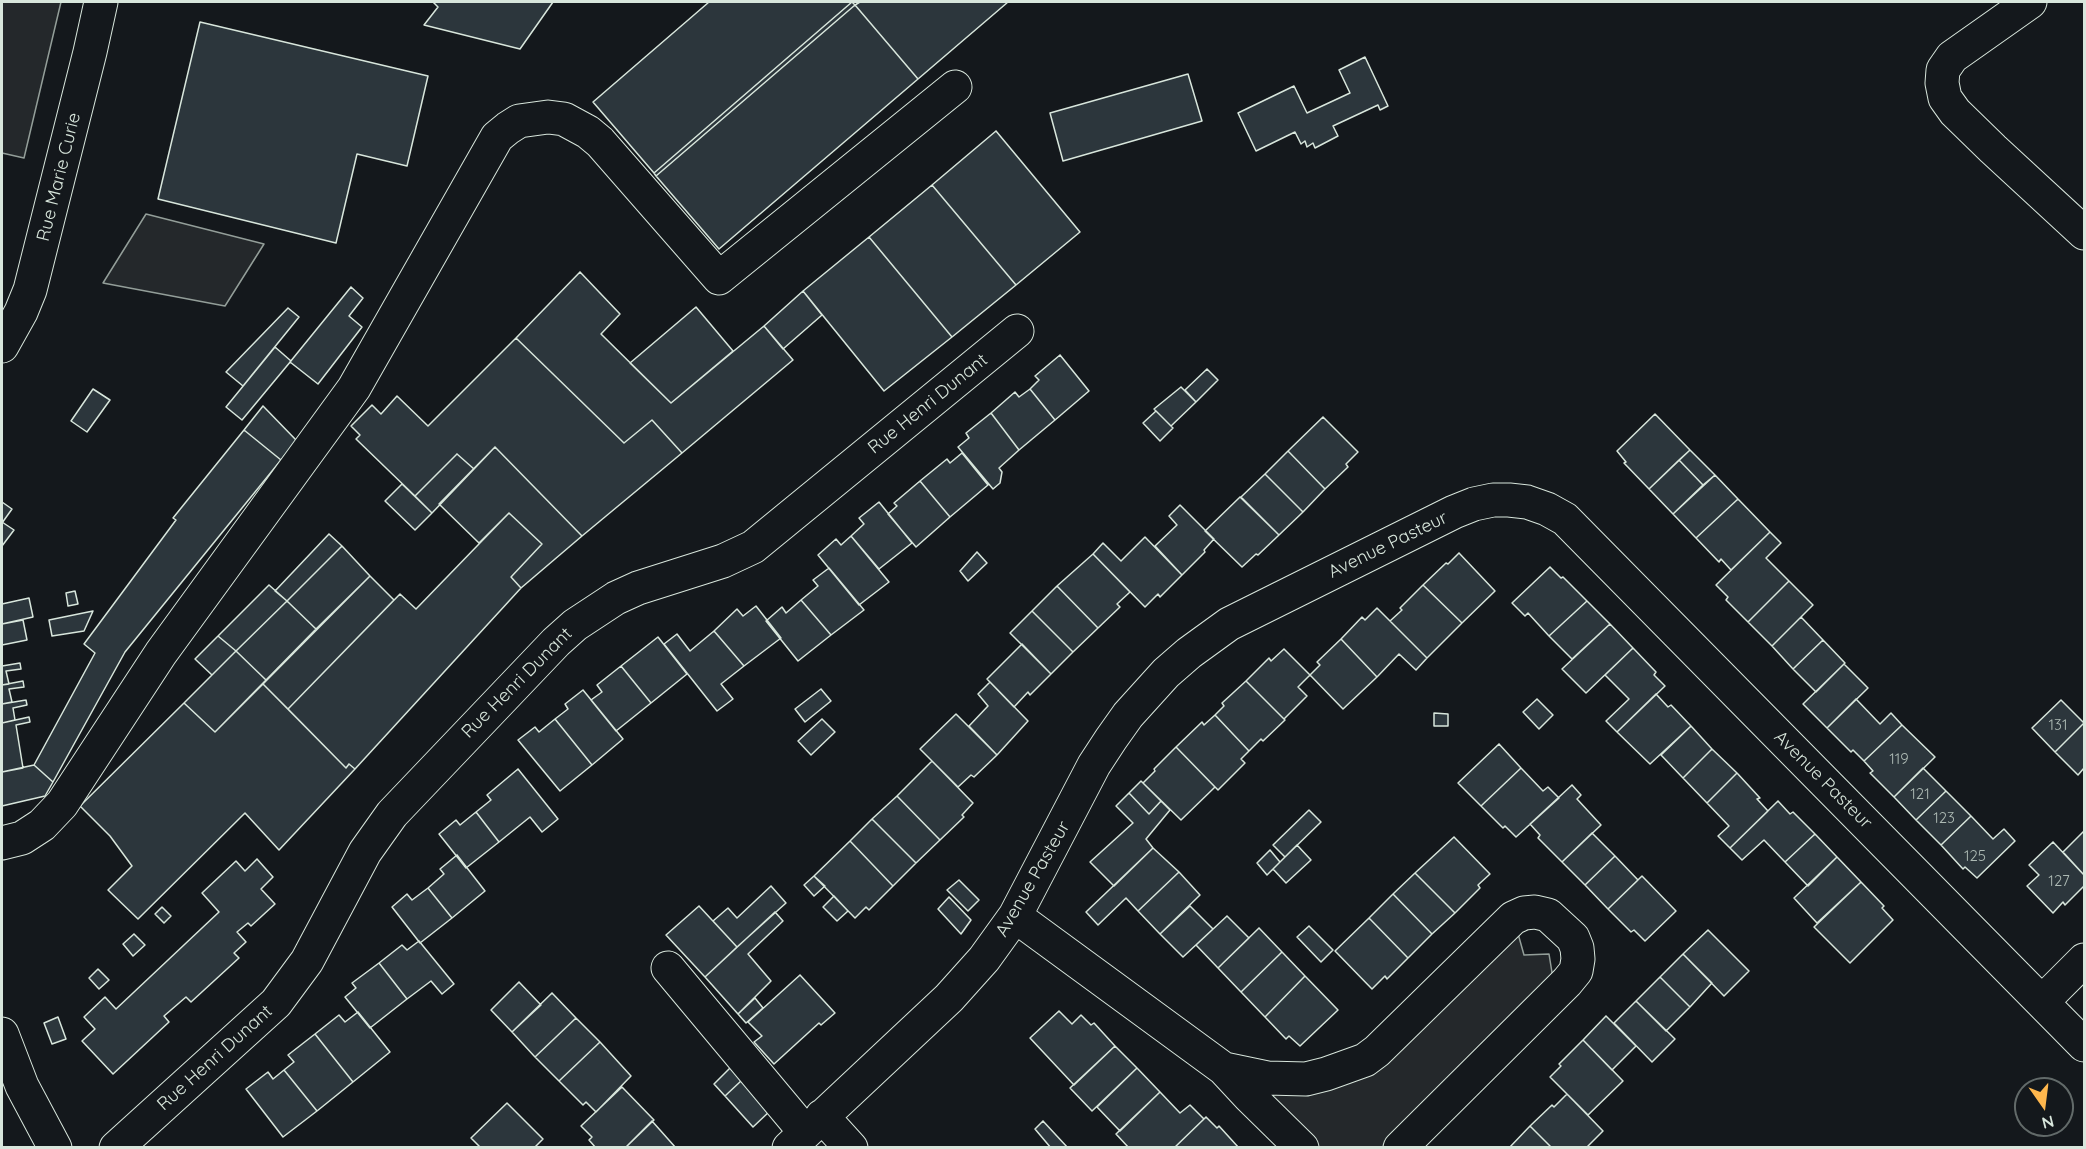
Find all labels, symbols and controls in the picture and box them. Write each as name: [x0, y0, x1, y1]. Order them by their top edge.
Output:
street label: Rue Marie Curie: [33, 110, 85, 244]
street label: Rue Henri Dunant: [864, 349, 992, 459]
street label: Avenue Pasteur: [1325, 507, 1451, 583]
street label: Rue Henri Dunant: [457, 623, 577, 743]
house number: 131: [2049, 716, 2067, 734]
street label: Avenue Pasteur: [1769, 726, 1877, 834]
house number: 119: [1889, 750, 1909, 768]
house number: 121: [1910, 785, 1930, 803]
house number: 123: [1933, 809, 1955, 827]
street label: Avenue Pasteur: [991, 817, 1075, 941]
house number: 125: [1964, 847, 1986, 865]
house number: 127: [2048, 872, 2070, 890]
street label: Rue Henri Dunant: [153, 1001, 277, 1115]
north arrow: [2014, 1077, 2074, 1137]
text: N: [2040, 1111, 2056, 1134]

